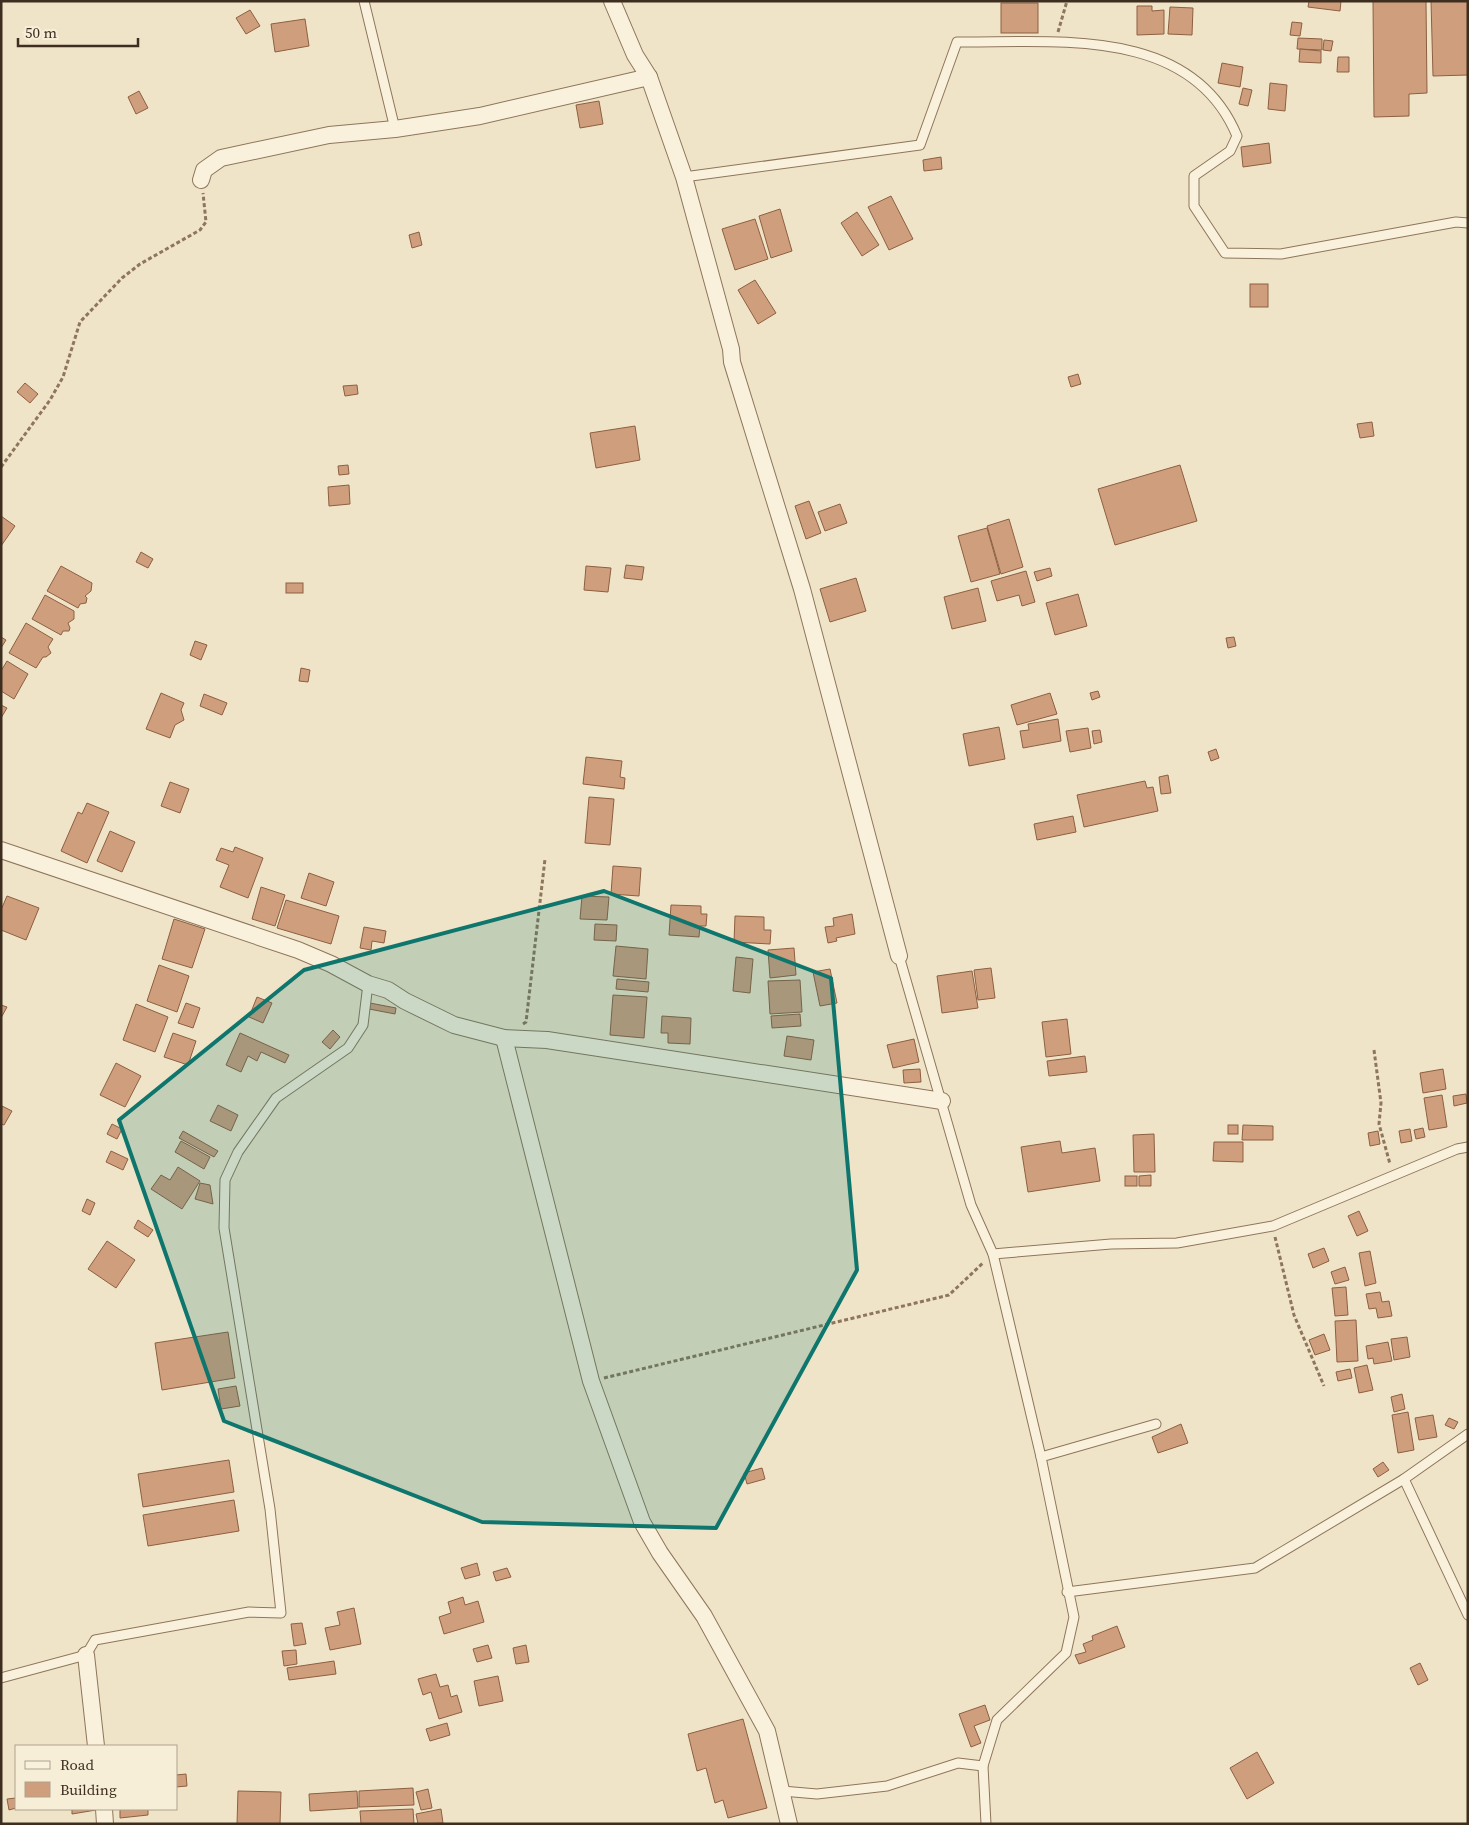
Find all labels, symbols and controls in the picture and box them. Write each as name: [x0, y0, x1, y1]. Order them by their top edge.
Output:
scale bar: [18, 15, 138, 47]
text: 50 m: [25, 22, 57, 43]
legend: [15, 1745, 178, 1810]
text: Road: [60, 1754, 94, 1775]
text: Building: [60, 1779, 117, 1800]

